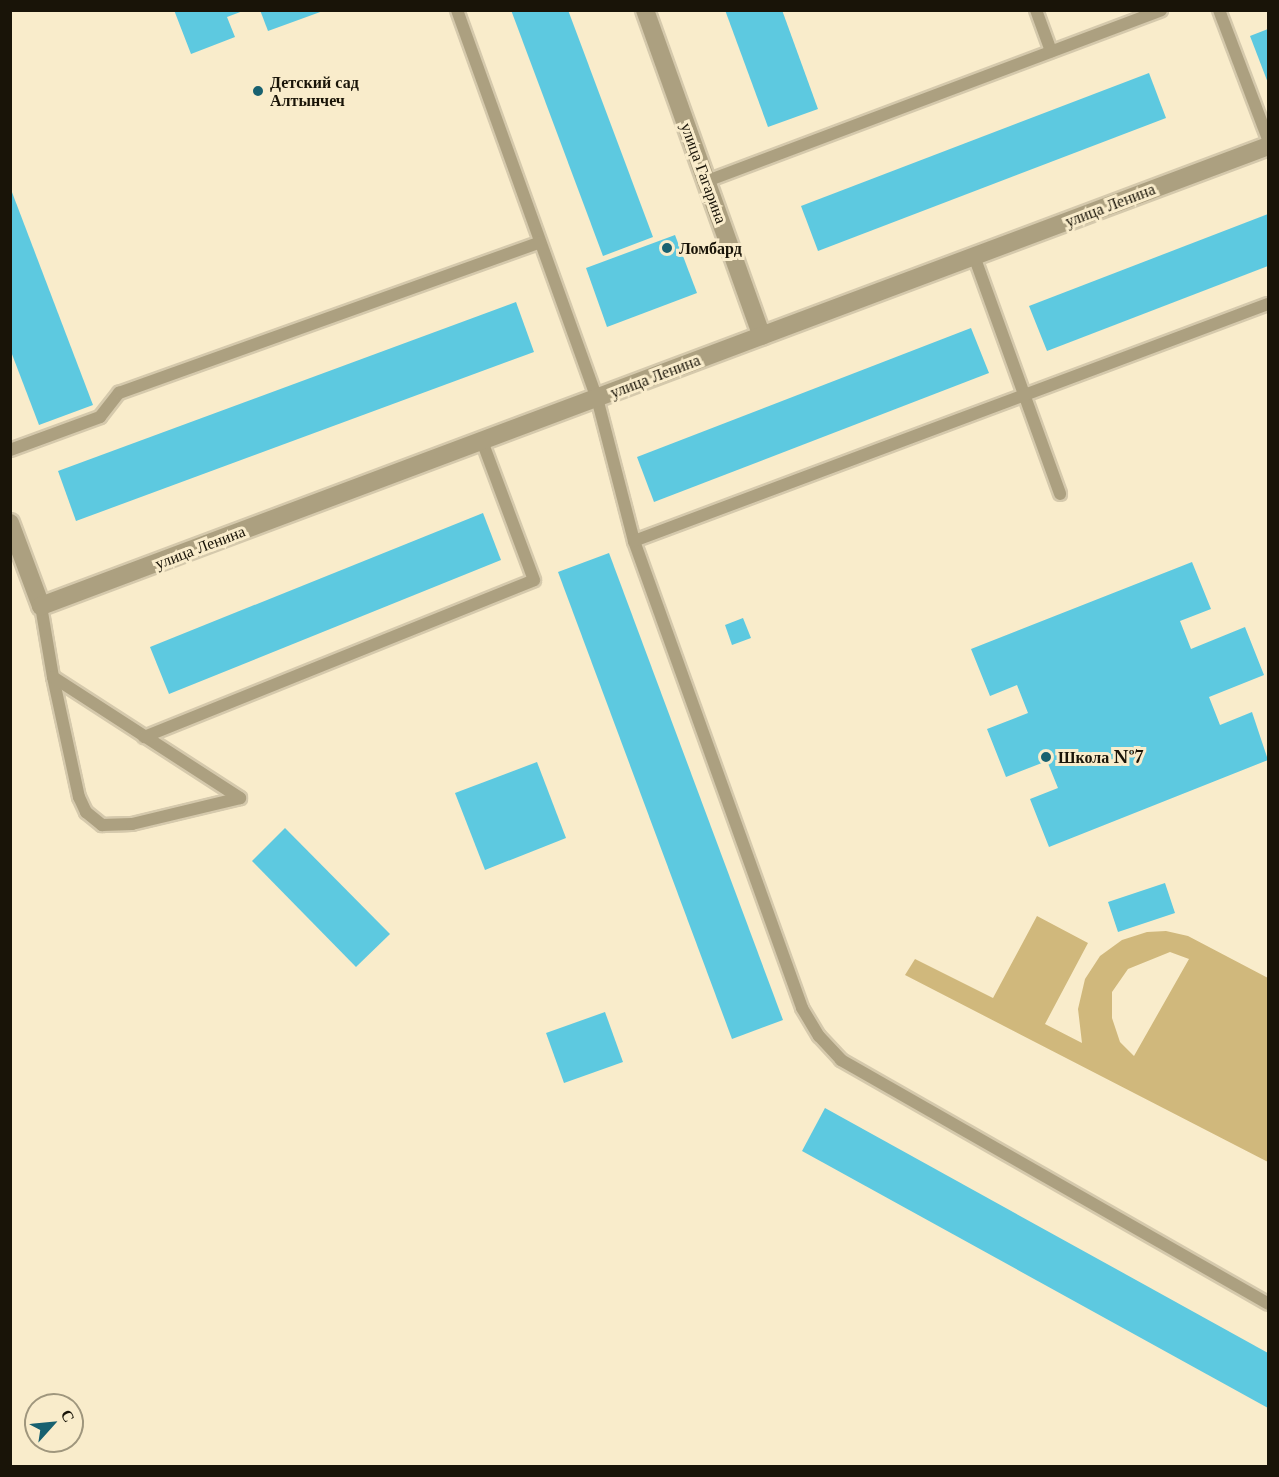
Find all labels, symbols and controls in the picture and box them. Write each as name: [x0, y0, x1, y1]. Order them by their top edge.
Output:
place label: Детский сад Алтынчеч: [270, 72, 359, 110]
marker: Детский сад Алтынчеч: [251, 84, 265, 98]
street label: улица Гагарина: [677, 120, 731, 226]
street label: улица Ленина: [1062, 179, 1158, 231]
place label: Ломбард: [679, 238, 742, 258]
marker: Ломбард: [660, 241, 674, 255]
street label: улица Ленина: [607, 350, 703, 402]
street label: улица Ленина: [152, 521, 248, 573]
place label: Школа №7: [1058, 747, 1143, 767]
marker: Школа №7: [1039, 750, 1053, 764]
north arrow: [24, 1393, 84, 1453]
text: С: [57, 1406, 80, 1425]

